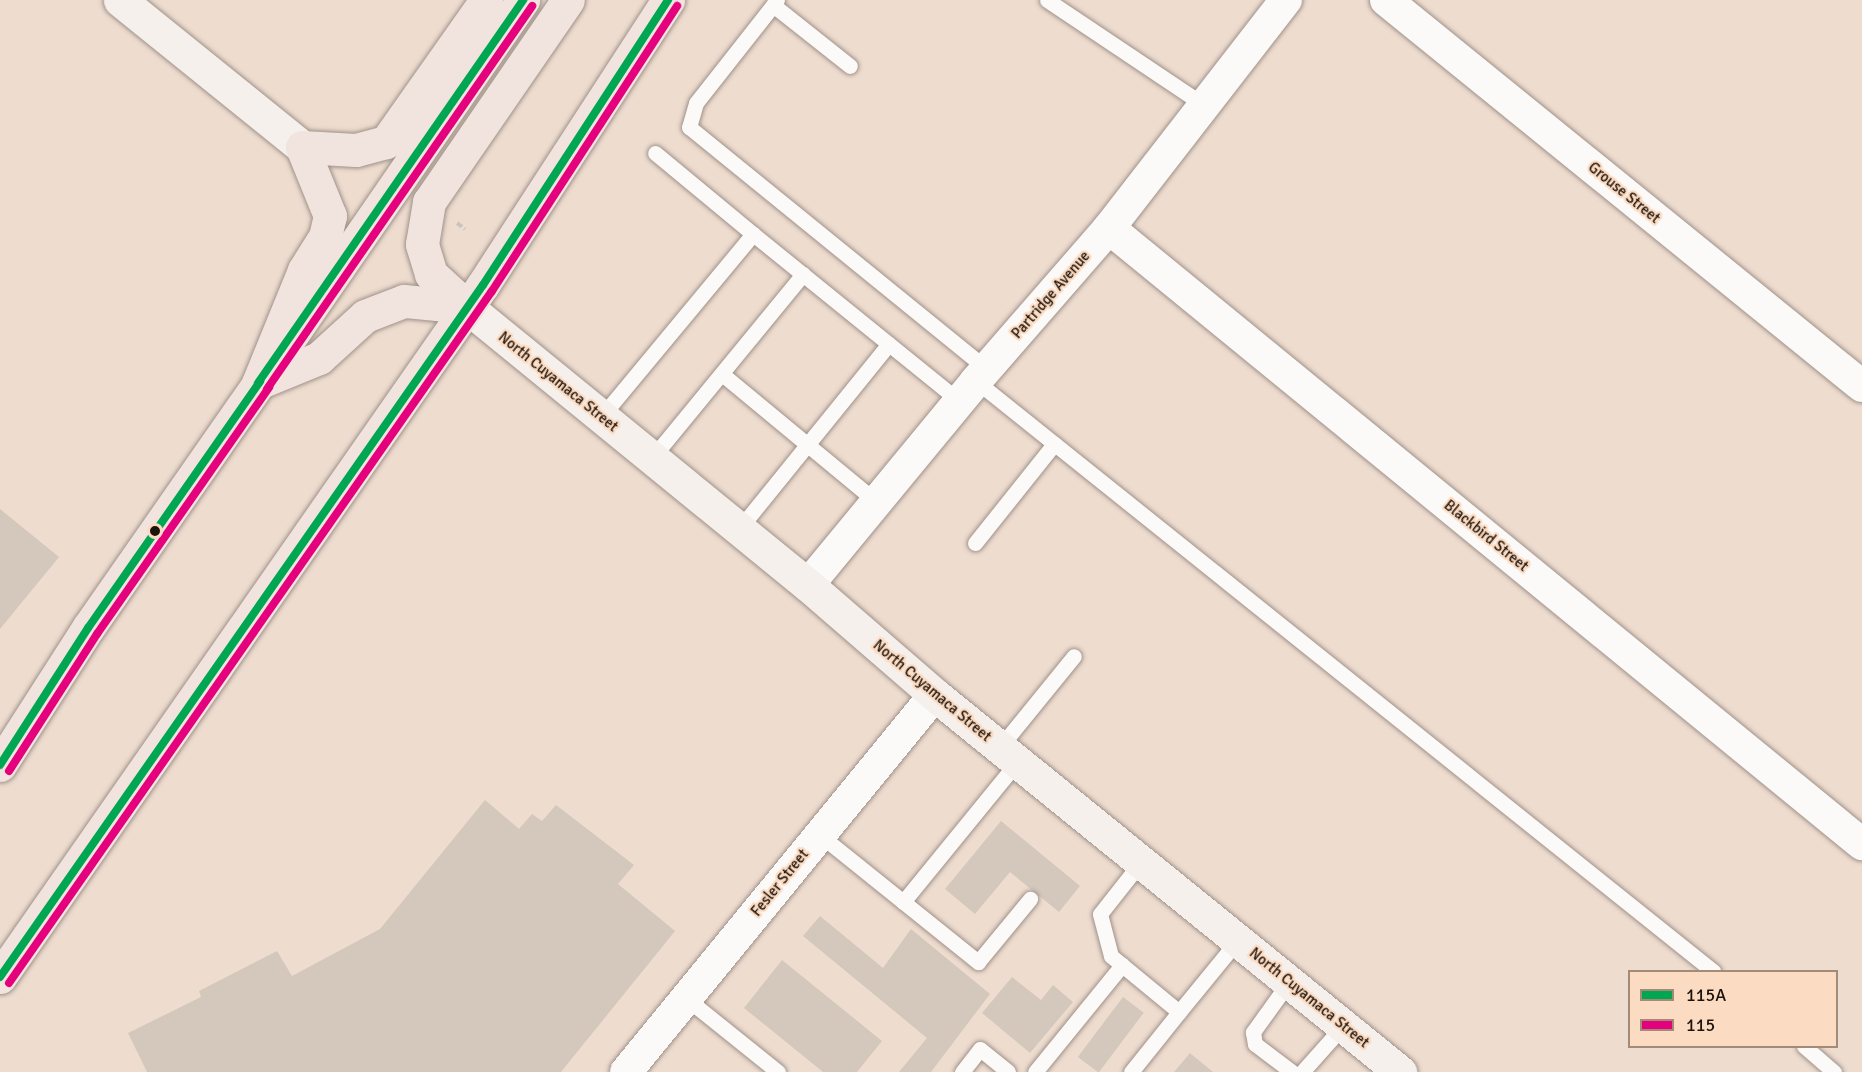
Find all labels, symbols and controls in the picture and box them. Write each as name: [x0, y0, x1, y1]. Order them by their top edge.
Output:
street label: Grouse Street: [1584, 159, 1664, 227]
street label: Partridge Avenue: [1008, 247, 1094, 343]
street label: North Cuyamaca Street: [495, 328, 621, 436]
street label: Blackbird Street: [1440, 496, 1532, 576]
unlabelled marker: [149, 525, 161, 537]
street label: North Cuyamaca Street: [869, 636, 995, 746]
street label: Fesler Street: [747, 846, 813, 920]
street label: North Cuyamaca Street: [1246, 944, 1372, 1052]
legend: [1628, 970, 1838, 1048]
text: 115A: [1686, 984, 1726, 1006]
text: 115: [1686, 1014, 1715, 1036]

